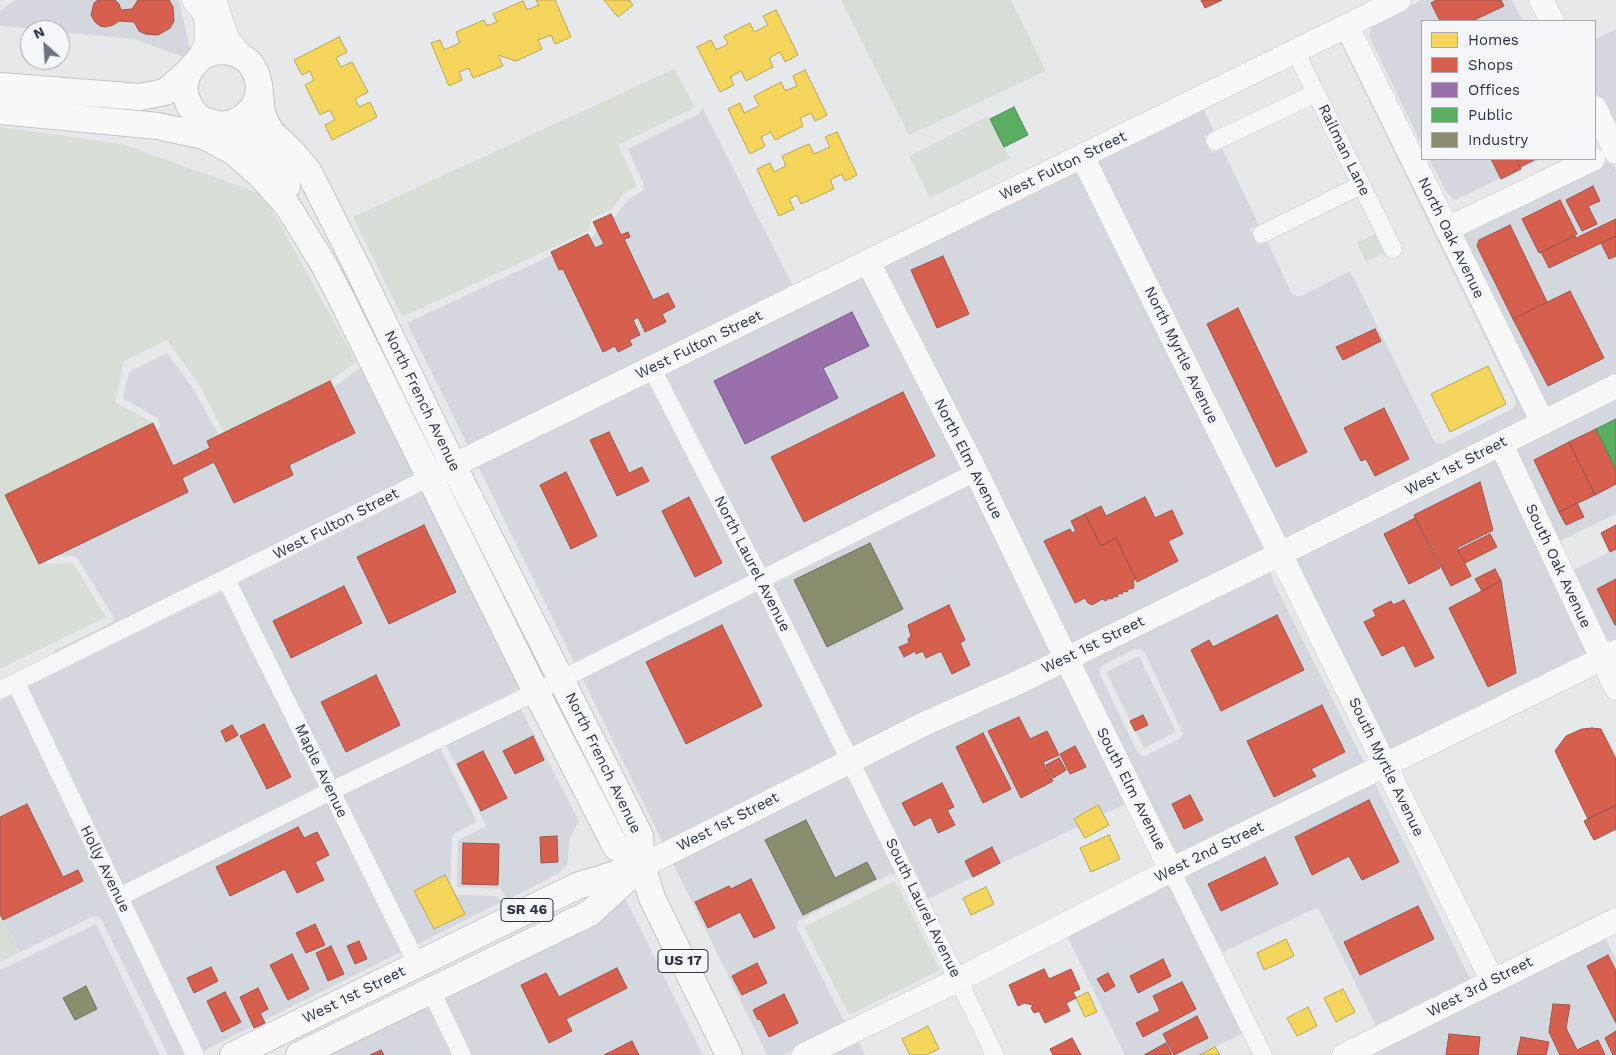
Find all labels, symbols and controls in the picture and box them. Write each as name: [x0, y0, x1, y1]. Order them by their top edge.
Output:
north arrow: [20, 20, 70, 70]
legend: [1421, 20, 1596, 160]
text: N: [31, 23, 47, 42]
text: Homes: [1468, 31, 1519, 49]
text: Shops: [1468, 56, 1513, 74]
text: Offices: [1468, 81, 1520, 99]
street label: Railman Lane: [1314, 101, 1374, 199]
text: Public: [1468, 106, 1513, 124]
street label: West Fulton Street: [997, 127, 1129, 205]
text: Industry: [1468, 131, 1528, 149]
street label: North Oak Avenue: [1414, 174, 1488, 302]
street label: North Myrtle Avenue: [1140, 284, 1222, 426]
street label: West Fulton Street: [633, 306, 765, 384]
street label: North French Avenue: [380, 328, 464, 474]
street label: North Elm Avenue: [930, 396, 1006, 522]
street label: West 1st Street: [1402, 433, 1510, 499]
street label: West Fulton Street: [270, 484, 402, 564]
street label: North Laurel Avenue: [710, 493, 794, 635]
street label: South Oak Avenue: [1521, 501, 1595, 631]
street label: West 1st Street: [1039, 612, 1147, 678]
street label: North French Avenue: [561, 690, 645, 836]
street label: South Myrtle Avenue: [1344, 695, 1428, 839]
street label: Maple Avenue: [291, 721, 351, 821]
street label: South Elm Avenue: [1092, 725, 1170, 853]
street label: West 1st Street: [674, 789, 782, 855]
street label: West 2nd Street: [1151, 818, 1267, 886]
street label: Holly Avenue: [76, 823, 134, 915]
street label: South Laurel Avenue: [881, 835, 965, 981]
road number: SR 46: [501, 898, 553, 922]
road number: US 17: [658, 949, 708, 972]
street label: West 3rd Street: [1424, 953, 1536, 1021]
street label: West 1st Street: [300, 962, 408, 1028]

